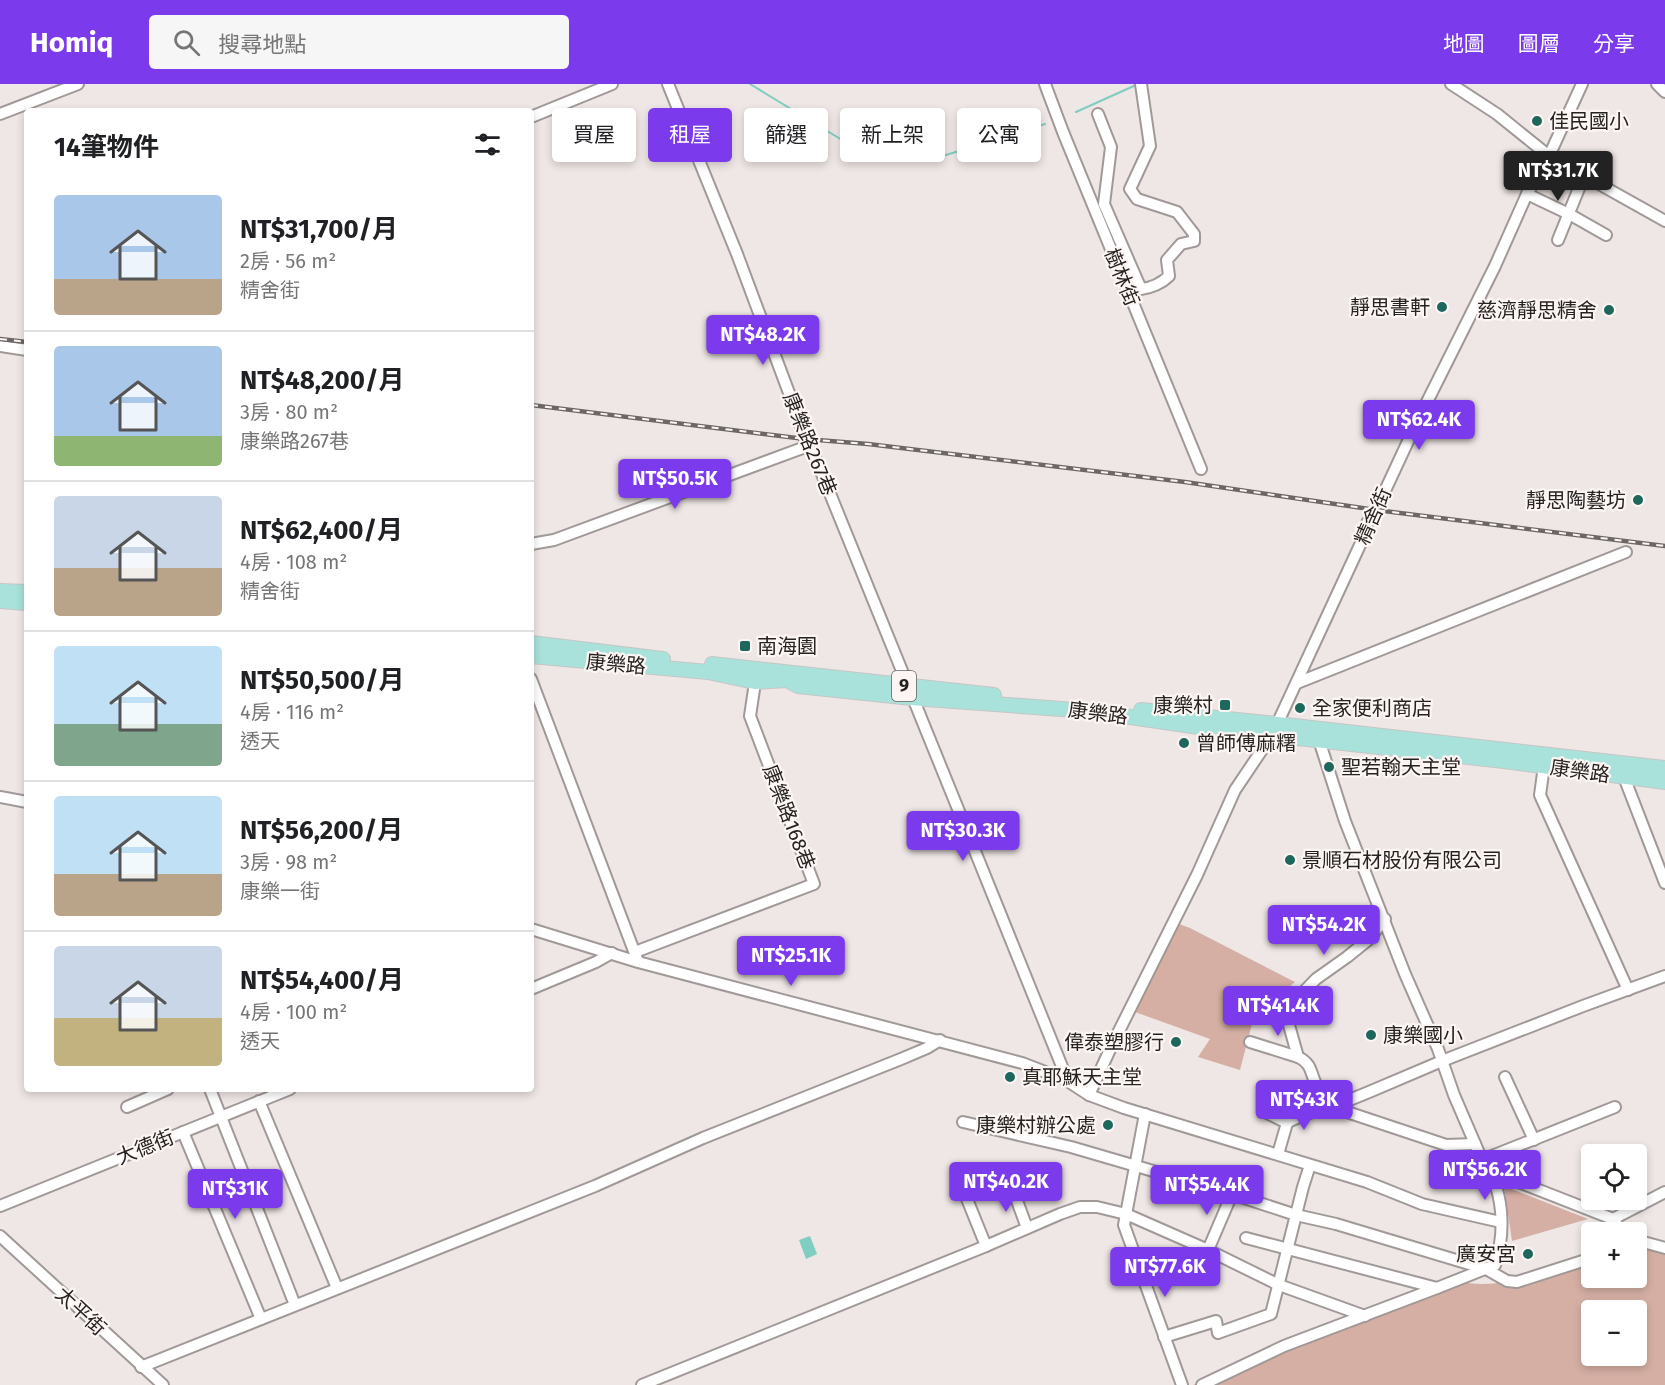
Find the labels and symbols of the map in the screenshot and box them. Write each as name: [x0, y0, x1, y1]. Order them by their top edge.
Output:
place label: 佳民國小: [1549, 109, 1629, 133]
marker: 佳民國小: [1530, 114, 1544, 128]
pin: NT$31.7K: [1496, 151, 1620, 202]
street label: 樹林街: [1100, 245, 1144, 309]
place label: 靜思書軒: [1350, 295, 1430, 319]
place label: 慈濟靜思精舍: [1477, 298, 1597, 322]
marker: 靜思書軒: [1435, 300, 1449, 314]
marker: 慈濟靜思精舍: [1602, 303, 1616, 317]
pin: NT$48.2K: [701, 315, 825, 366]
street label: 康樂路267巷: [778, 389, 842, 499]
pin: NT$62.4K: [1357, 400, 1481, 451]
pin: NT$50.5K: [613, 459, 737, 510]
street label: 精舍街: [1350, 484, 1396, 548]
place label: 靜思陶藝坊: [1526, 488, 1626, 512]
marker: 靜思陶藝坊: [1631, 493, 1645, 507]
place label: 南海園: [757, 634, 817, 658]
marker: 南海園: [738, 639, 752, 653]
street label: 康樂路: [585, 649, 647, 679]
road number: 9: [892, 671, 916, 701]
place label: 康樂村: [1153, 693, 1213, 717]
place label: 全家便利商店: [1312, 696, 1432, 720]
street label: 康樂路: [1067, 697, 1129, 729]
marker: 康樂村: [1218, 698, 1232, 712]
marker: 全家便利商店: [1293, 701, 1307, 715]
place label: 曾師傅麻糬: [1196, 731, 1296, 755]
marker: 曾師傅麻糬: [1177, 736, 1191, 750]
place label: 聖若翰天主堂: [1341, 755, 1461, 779]
street label: 康樂路: [1549, 755, 1611, 787]
marker: 聖若翰天主堂: [1322, 760, 1336, 774]
street label: 康樂路168巷: [758, 761, 820, 873]
pin: NT$30.3K: [901, 811, 1025, 862]
place label: 景順石材股份有限公司: [1302, 848, 1502, 872]
marker: 景順石材股份有限公司: [1283, 853, 1297, 867]
pin: NT$54.2K: [1262, 905, 1386, 956]
pin: NT$25.1K: [729, 936, 853, 987]
pin: NT$41.4K: [1216, 986, 1340, 1037]
place label: 康樂國小: [1383, 1023, 1463, 1047]
marker: 康樂國小: [1364, 1028, 1378, 1042]
place label: 偉泰塑膠行: [1064, 1030, 1164, 1054]
marker: 偉泰塑膠行: [1169, 1035, 1183, 1049]
place label: 真耶穌天主堂: [1022, 1065, 1142, 1089]
marker: 真耶穌天主堂: [1003, 1070, 1017, 1084]
pin: NT$43K: [1255, 1080, 1353, 1131]
place label: 康樂村辦公處: [976, 1113, 1096, 1137]
marker: 康樂村辦公處: [1101, 1118, 1115, 1132]
street label: 大德街: [113, 1125, 177, 1169]
pin: NT$56.2K: [1423, 1150, 1547, 1201]
pin: NT$40.2K: [944, 1162, 1068, 1213]
pin: NT$54.4K: [1145, 1165, 1269, 1216]
pin: NT$31K: [186, 1169, 284, 1220]
place label: 廣安宮: [1456, 1242, 1516, 1266]
pin: NT$77.6K: [1103, 1247, 1227, 1298]
marker: 廣安宮: [1521, 1247, 1535, 1261]
street label: 太平街: [51, 1282, 111, 1340]

